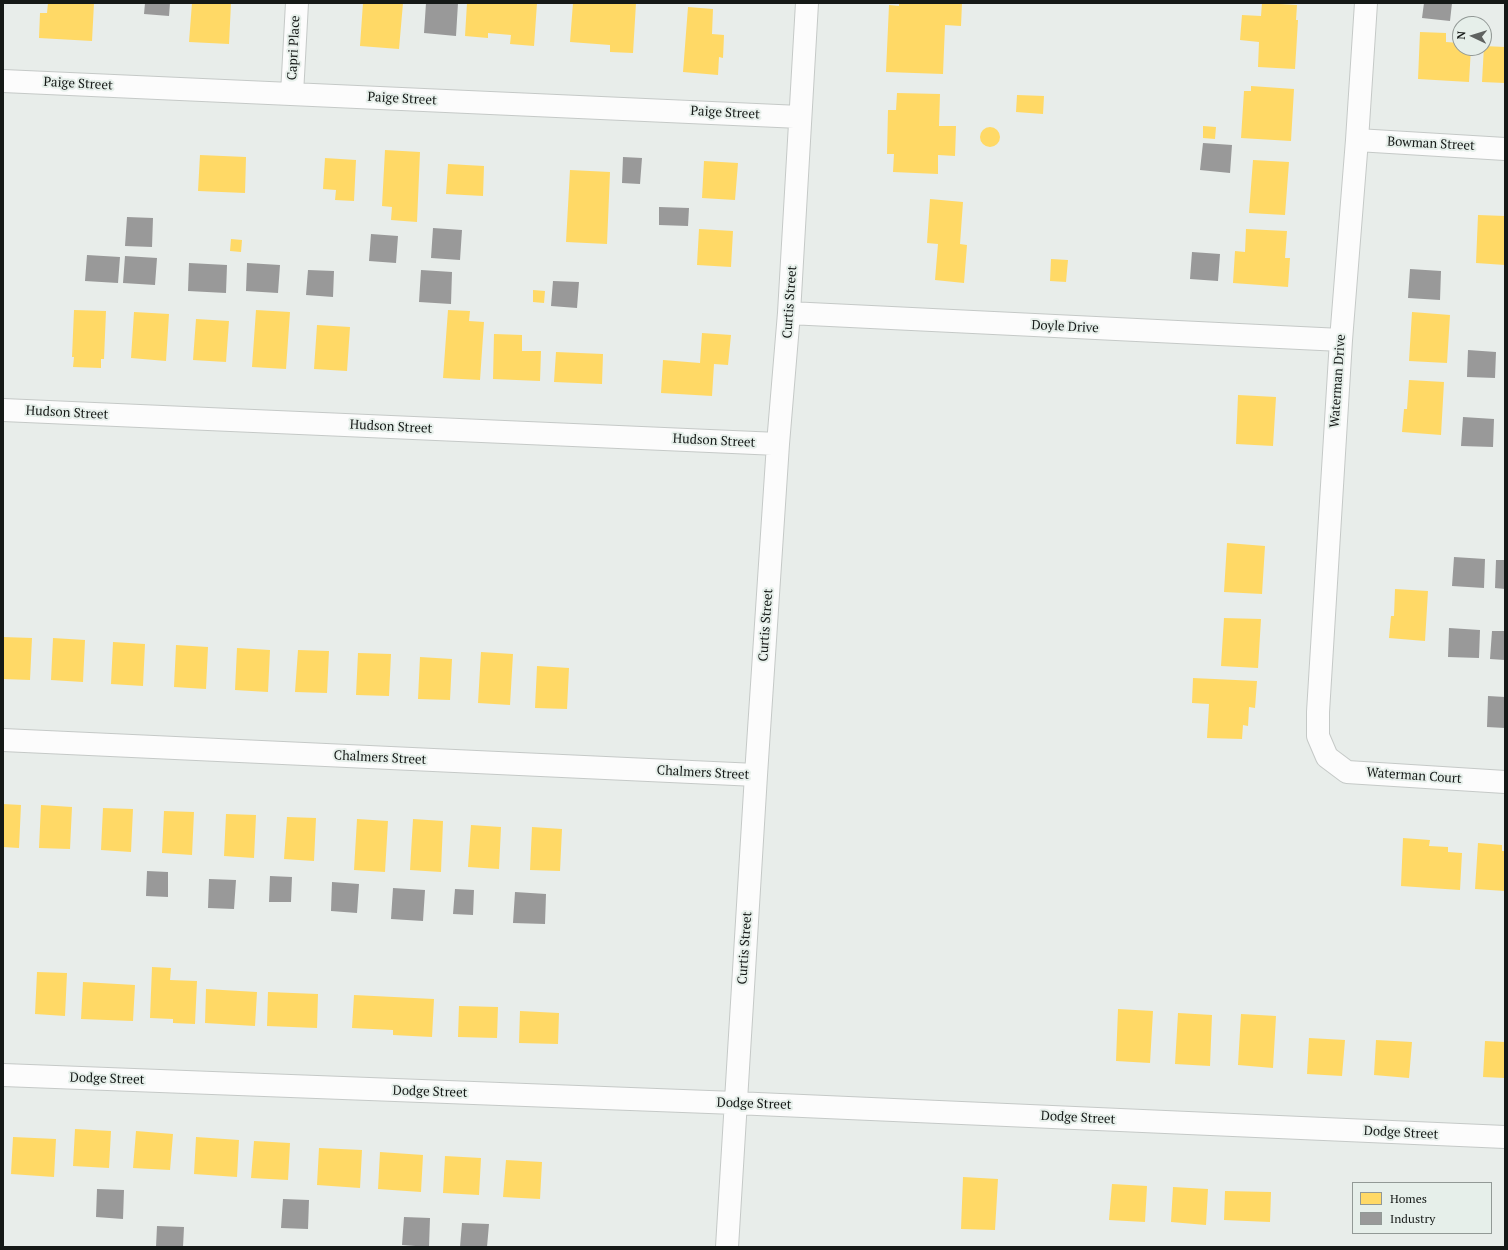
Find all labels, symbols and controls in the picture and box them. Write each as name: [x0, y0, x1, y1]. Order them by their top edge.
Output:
street label: Capri Place: [285, 15, 303, 81]
north arrow: [1452, 16, 1492, 56]
text: N: [1454, 31, 1468, 40]
street label: Paige Street: [43, 74, 113, 94]
street label: Paige Street: [367, 89, 437, 109]
street label: Paige Street: [690, 103, 760, 123]
street label: Bowman Street: [1387, 134, 1475, 154]
street label: Curtis Street: [780, 265, 800, 339]
street label: Doyle Drive: [1031, 317, 1099, 337]
street label: Waterman Drive: [1327, 334, 1349, 428]
street label: Hudson Street: [25, 403, 109, 423]
street label: Hudson Street: [349, 417, 433, 437]
street label: Hudson Street: [672, 431, 756, 451]
street label: Curtis Street: [756, 588, 776, 662]
street label: Chalmers Street: [333, 748, 427, 768]
street label: Chalmers Street: [656, 763, 750, 783]
street label: Waterman Court: [1366, 765, 1462, 787]
street label: Curtis Street: [735, 911, 755, 985]
street label: Dodge Street: [69, 1070, 145, 1088]
street label: Dodge Street: [392, 1083, 468, 1101]
street label: Dodge Street: [716, 1095, 792, 1113]
street label: Dodge Street: [1040, 1108, 1116, 1128]
street label: Dodge Street: [1363, 1123, 1439, 1143]
legend: [1352, 1182, 1492, 1234]
text: Homes: [1390, 1191, 1427, 1206]
text: Industry: [1390, 1211, 1435, 1226]

